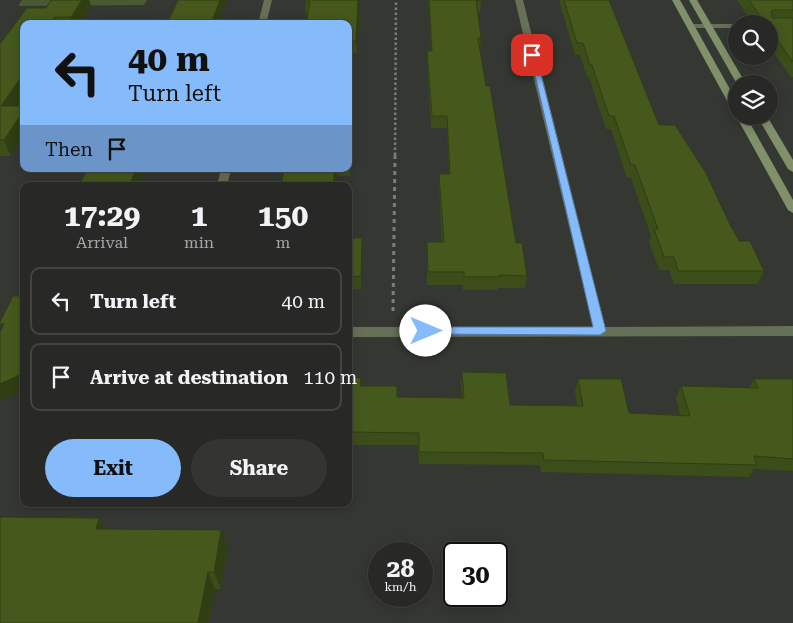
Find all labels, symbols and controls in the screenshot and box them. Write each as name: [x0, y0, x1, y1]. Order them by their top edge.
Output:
map controls: [728, 15, 778, 125]
button: search: [728, 15, 778, 65]
pin: [511, 34, 553, 76]
text: 40 m: [128, 39, 210, 80]
icon: left: [45, 40, 110, 105]
icon: arrive: [518, 41, 546, 69]
button: layers: [728, 75, 778, 125]
text: Turn left: [128, 81, 221, 106]
icon: arrive: [103, 135, 131, 163]
text: Then: [45, 138, 93, 161]
text: 17:29: [64, 198, 140, 233]
text: 1: [191, 198, 207, 233]
text: 150: [258, 198, 308, 233]
text: Arrival: [76, 233, 128, 252]
text: min: [184, 233, 214, 252]
text: m: [276, 233, 290, 252]
icon: left: [47, 287, 75, 315]
text: Turn left: [90, 290, 176, 313]
text: 40 m: [282, 290, 325, 313]
position arrow: [399, 304, 451, 356]
icon: arrive: [47, 363, 75, 391]
text: Arrive at destination: [90, 366, 288, 389]
text: 110 m: [303, 366, 357, 389]
button: Exit: [45, 439, 181, 497]
button: Share: [191, 439, 327, 497]
speed limit sign: 30: [443, 542, 508, 607]
text: 28: [386, 554, 415, 583]
text: km/h: [384, 580, 417, 594]

